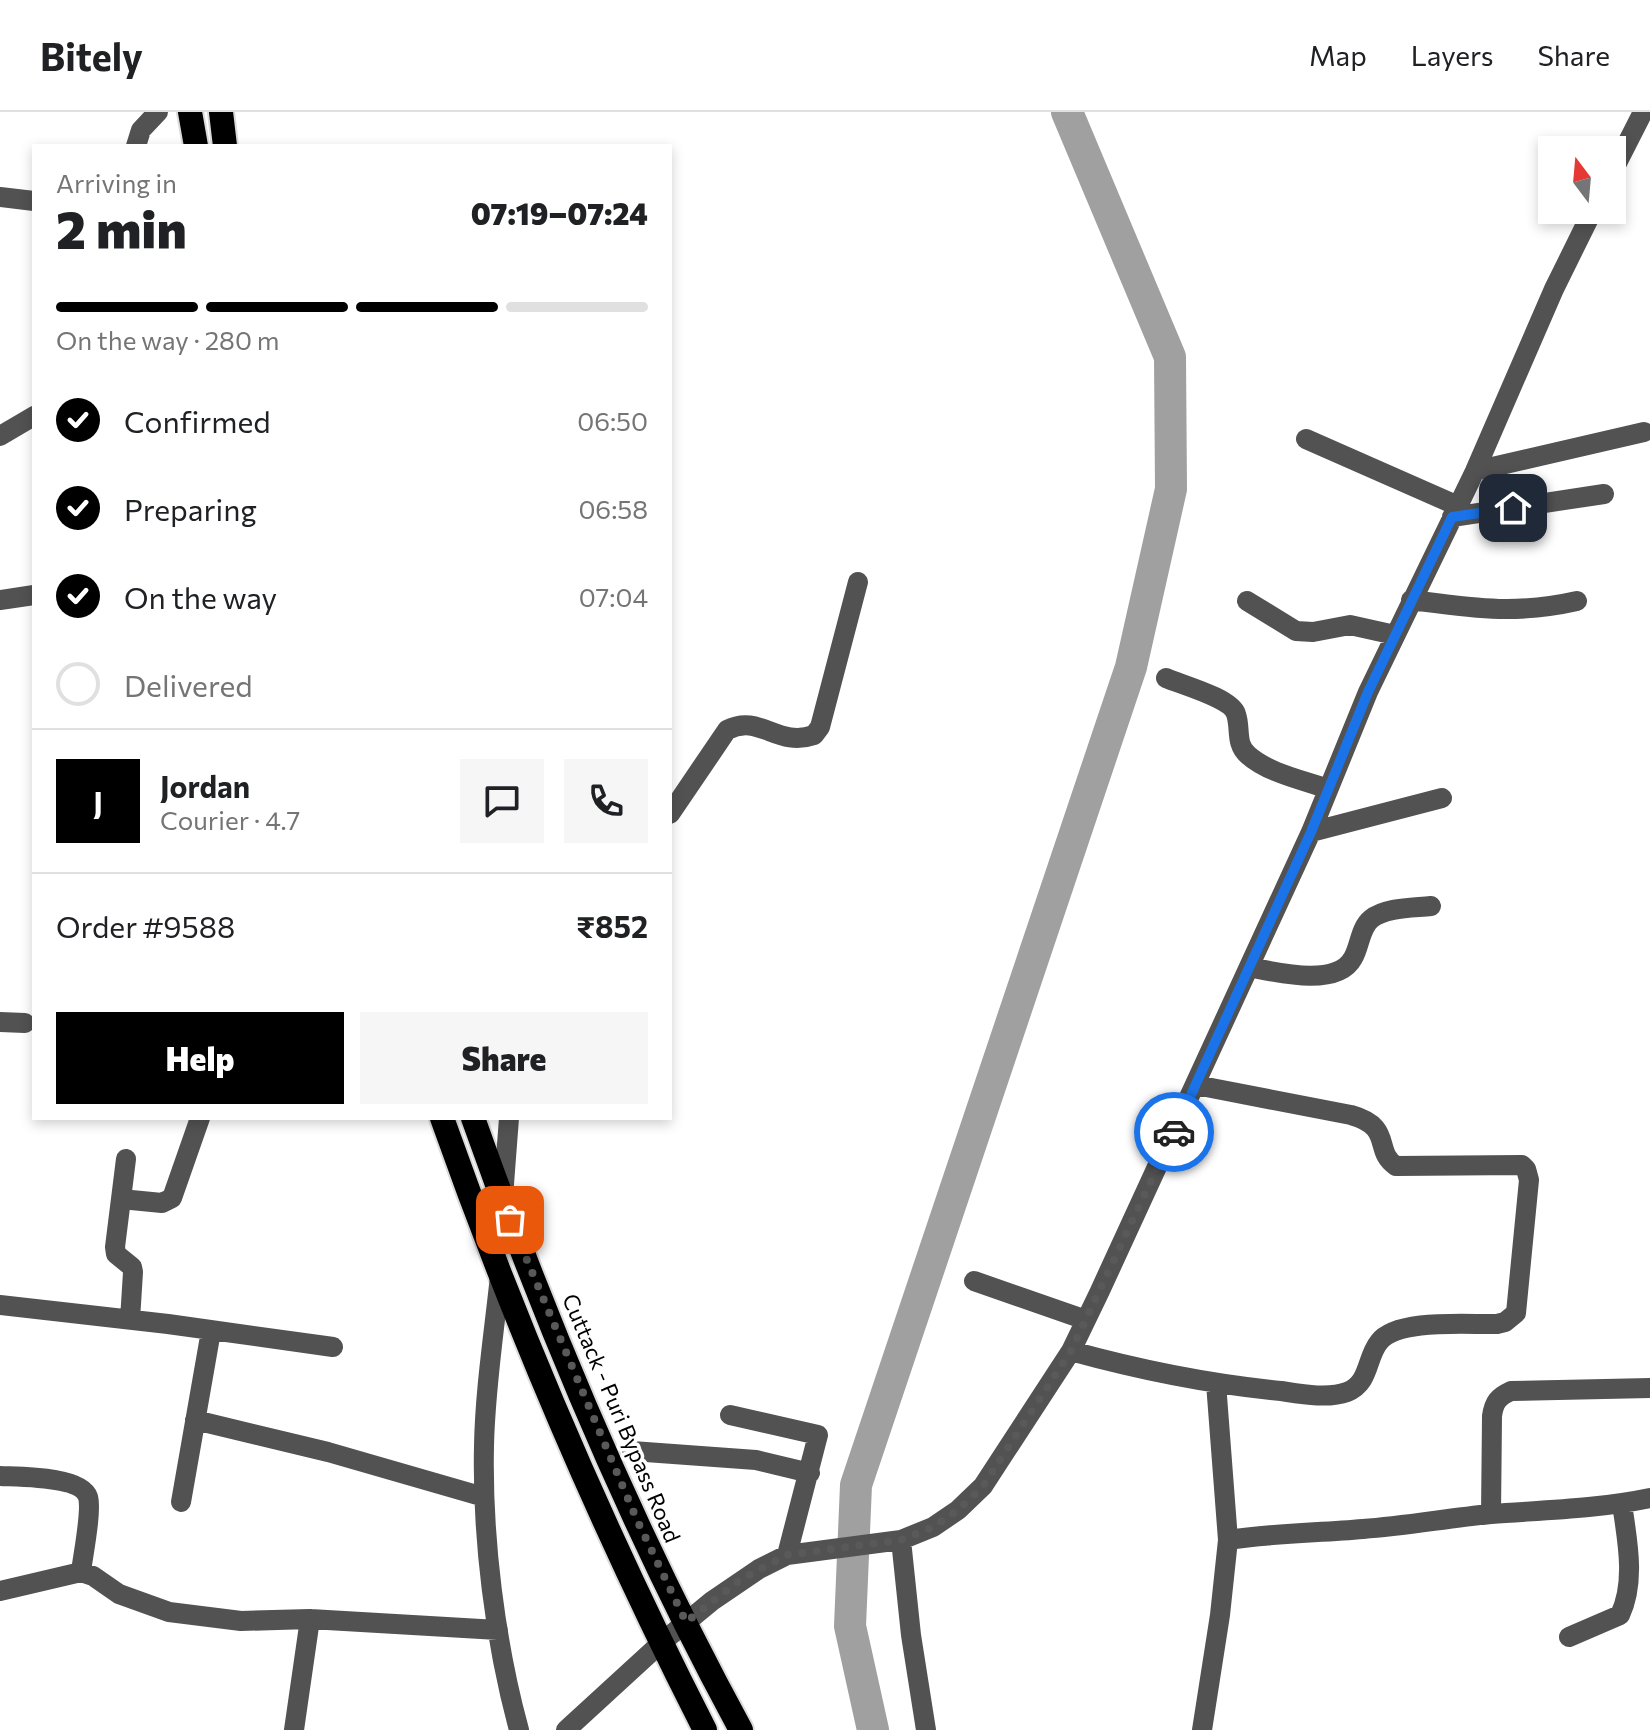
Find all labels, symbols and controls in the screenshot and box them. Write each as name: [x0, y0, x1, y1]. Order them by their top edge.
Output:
text: Bitely: [40, 32, 143, 79]
text: Map: [1309, 38, 1367, 72]
text: Layers: [1411, 38, 1493, 72]
text: Share: [1537, 38, 1610, 72]
north arrow: [1538, 136, 1626, 224]
map controls: [1538, 136, 1626, 224]
text: Arriving in: [56, 167, 177, 198]
text: 07:19–07:24: [471, 194, 648, 231]
text: 2 min: [56, 196, 187, 260]
text: On the way · 280 m: [56, 324, 280, 355]
icon: check: [56, 398, 100, 442]
text: Confirmed: [124, 402, 271, 439]
text: 06:50: [577, 405, 648, 436]
pin: [1479, 474, 1547, 542]
icon: check: [56, 486, 100, 530]
icon: home: [1491, 486, 1535, 530]
text: Preparing: [124, 490, 257, 527]
text: 06:58: [578, 493, 648, 524]
icon: check: [56, 574, 100, 618]
text: On the way: [124, 578, 277, 615]
text: 07:04: [579, 581, 648, 612]
text: Delivered: [124, 666, 253, 703]
button: chat: [460, 759, 544, 843]
button: phone: [564, 759, 648, 843]
text: Jordan: [160, 767, 250, 804]
text: J: [93, 783, 103, 820]
text: Courier · 4.7: [160, 804, 300, 835]
text: Order #9588: [56, 907, 235, 944]
text: ₹852: [576, 907, 648, 944]
button: Help: [56, 1012, 344, 1104]
button: Share: [360, 1012, 648, 1104]
courier: [1134, 1092, 1214, 1172]
icon: car: [1152, 1110, 1196, 1154]
pin: [476, 1186, 544, 1254]
icon: bag: [488, 1198, 532, 1242]
street label: Cuttack - Puri Bypass Road: [557, 1289, 687, 1547]

